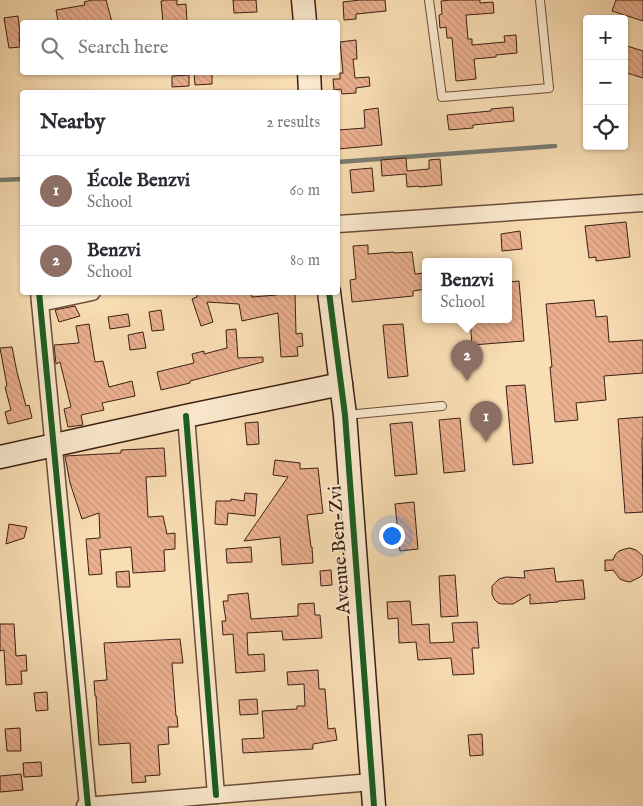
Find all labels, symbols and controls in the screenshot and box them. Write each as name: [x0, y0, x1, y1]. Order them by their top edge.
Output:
map controls: [583, 15, 628, 150]
button: +: [583, 15, 628, 60]
search box: [20, 20, 340, 75]
icon: search: [38, 34, 66, 62]
text: Search here: [78, 36, 169, 60]
button: −: [583, 60, 628, 105]
button: locate: [583, 105, 628, 150]
text: Nearby: [40, 109, 105, 136]
text: 2 results: [266, 113, 320, 133]
text: École Benzvi: [87, 169, 190, 193]
text: 1: [53, 181, 59, 201]
text: 60 m: [290, 181, 320, 201]
text: School: [87, 193, 132, 213]
text: Benzvi: [87, 239, 141, 263]
text: 2: [52, 251, 60, 271]
text: 80 m: [290, 251, 320, 271]
popup: [422, 258, 512, 323]
text: School: [87, 263, 132, 283]
text: Benzvi: [440, 269, 494, 293]
text: School: [440, 293, 485, 313]
pin: 2: [451, 340, 483, 381]
pin: 1: [470, 401, 502, 442]
street label: Avenue Ben-Zvi: [324, 485, 357, 616]
your location: [379, 523, 405, 549]

